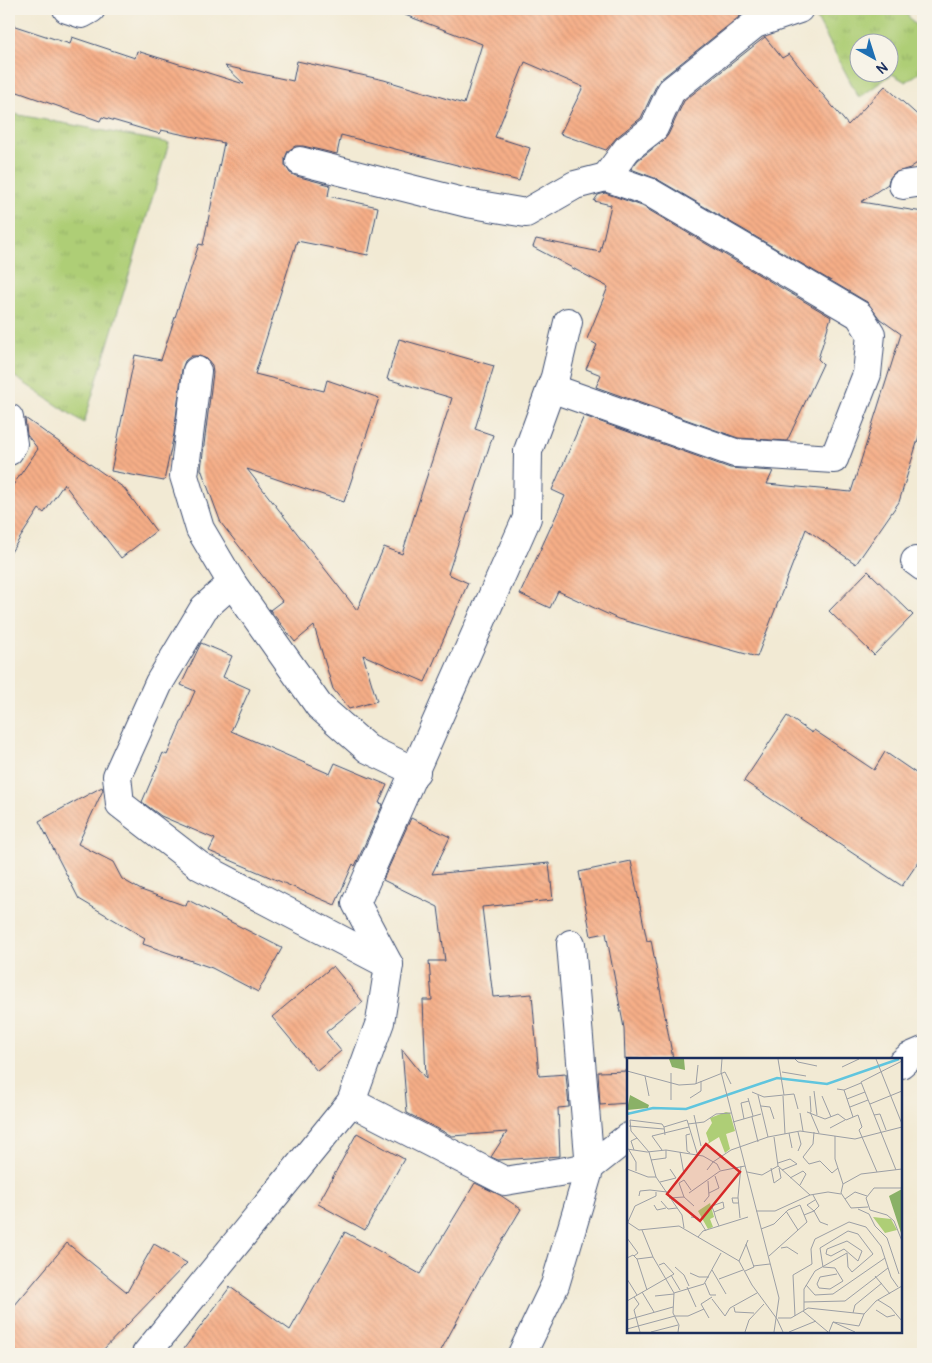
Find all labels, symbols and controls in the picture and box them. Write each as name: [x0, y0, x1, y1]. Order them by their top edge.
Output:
north arrow: [850, 32, 900, 82]
text: N: [873, 58, 891, 77]
inset map: [627, 1058, 902, 1333]

